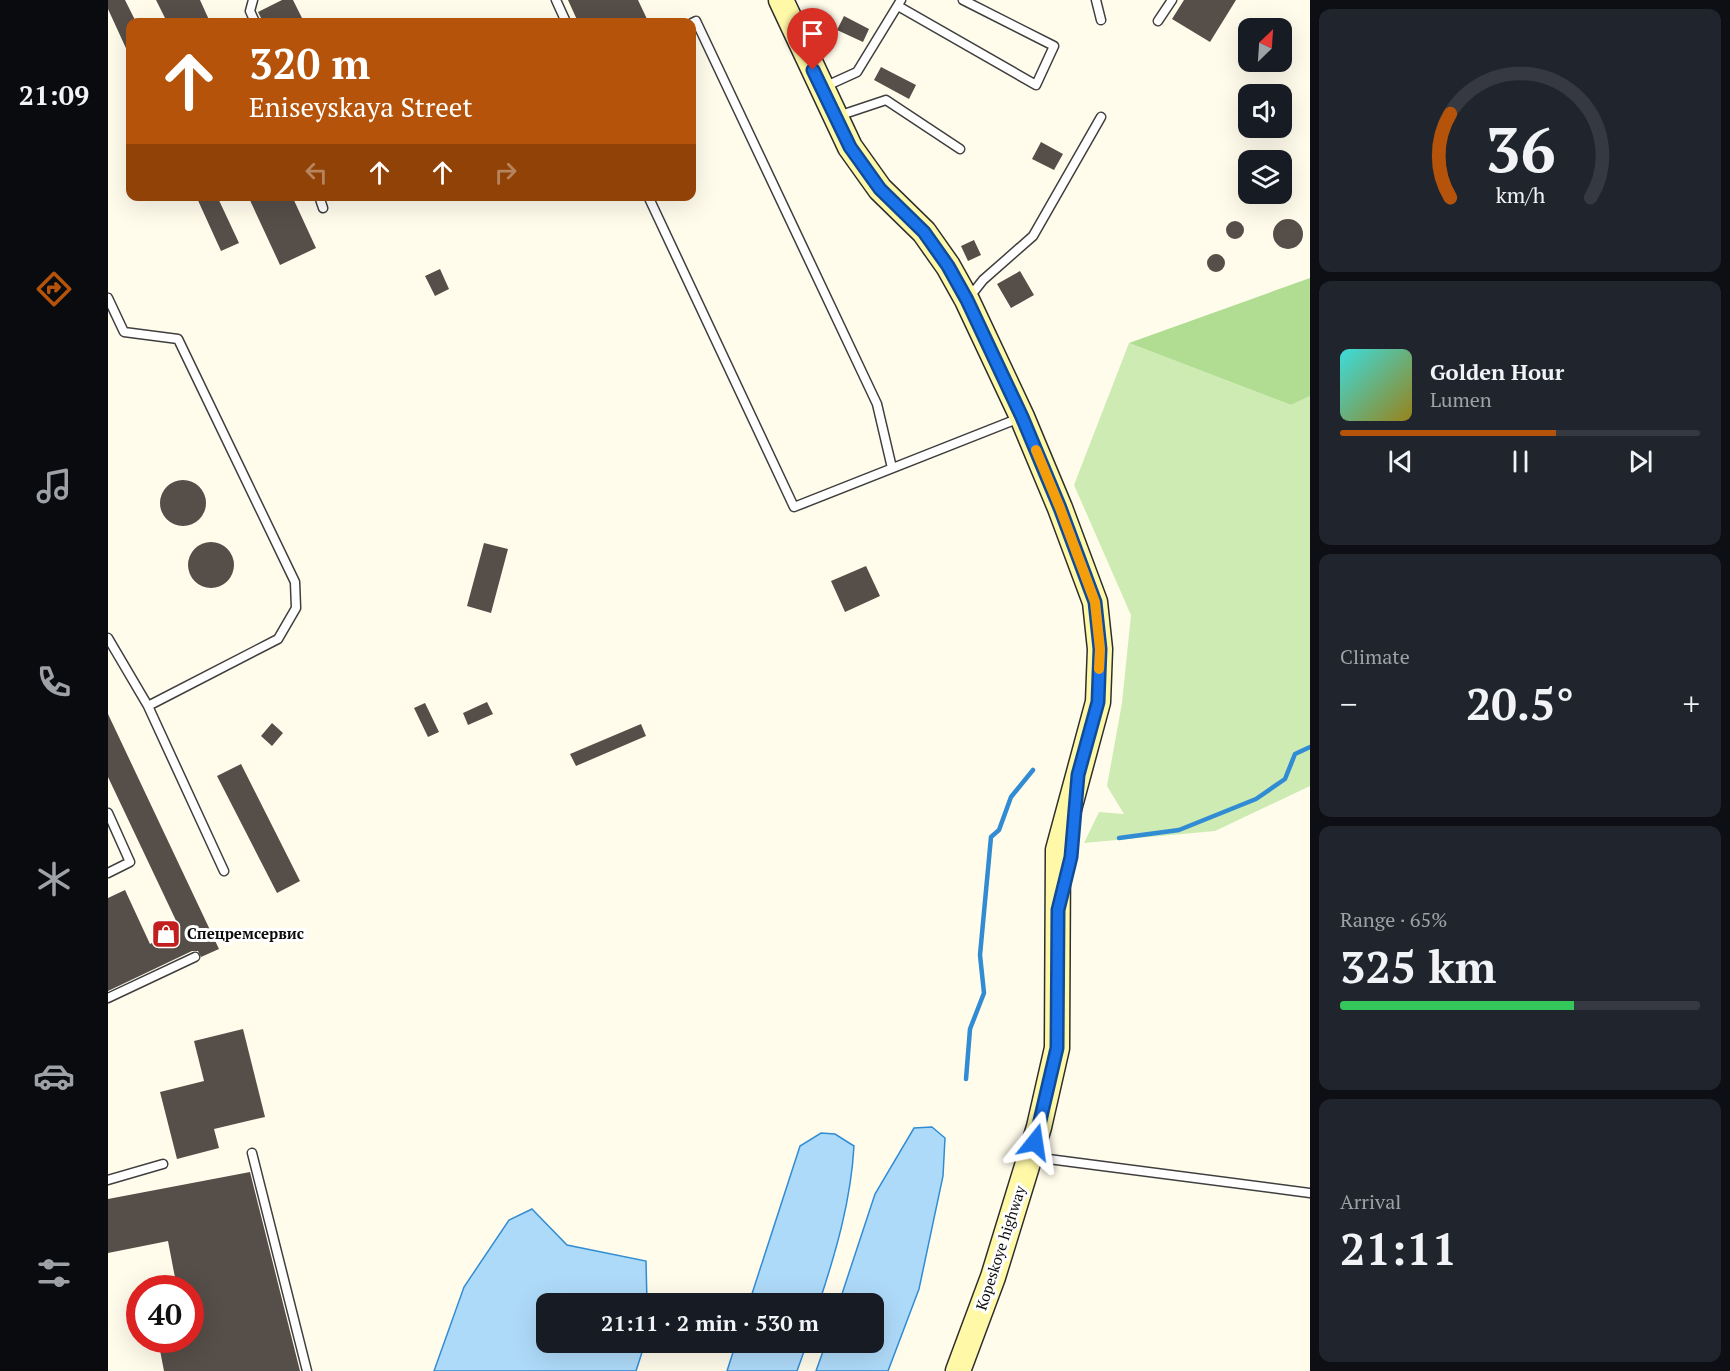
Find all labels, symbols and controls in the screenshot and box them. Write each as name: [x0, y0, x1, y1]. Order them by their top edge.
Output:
pin: [787, 8, 838, 70]
icon: arrive: [796, 17, 829, 50]
north arrow: [1238, 18, 1292, 72]
map controls: [1238, 18, 1292, 204]
text: 320 m: [249, 35, 370, 91]
icon: ahead: [150, 42, 228, 120]
text: 21:09: [19, 77, 89, 113]
button: sound: [1238, 84, 1292, 138]
text: Eniseyskaya Street: [249, 89, 472, 125]
text: 36: [1485, 107, 1555, 190]
button: layers: [1238, 150, 1292, 204]
icon: left: [300, 156, 333, 189]
icon: ahead: [363, 156, 396, 189]
icon: ahead: [426, 156, 459, 189]
icon: right: [489, 156, 522, 189]
text: km/h: [1495, 181, 1545, 209]
icon: directions: [33, 268, 75, 310]
text: Golden Hour: [1430, 357, 1564, 386]
text: Lumen: [1430, 386, 1492, 413]
icon: previous: [1384, 445, 1417, 478]
icon: pause: [1504, 445, 1537, 478]
icon: next: [1624, 445, 1657, 478]
icon: music: [33, 465, 75, 507]
text: Climate: [1340, 643, 1410, 670]
icon: phone: [33, 661, 75, 703]
text: 20.5°: [1466, 673, 1574, 733]
text: −: [1340, 682, 1358, 725]
text: +: [1682, 682, 1700, 725]
icon: climate: [33, 858, 75, 900]
text: Range · 65%: [1340, 906, 1447, 933]
shop icon: Спецремсервис: [150, 918, 182, 950]
place label: Спецремсервис: [187, 923, 304, 943]
text: 325 km: [1340, 936, 1496, 996]
icon: car: [33, 1055, 75, 1097]
position arrow: [1003, 1110, 1067, 1174]
street label: Kopeskoye highway: [970, 1182, 1030, 1313]
text: Arrival: [1340, 1188, 1401, 1215]
text: 21:11: [1340, 1218, 1457, 1278]
icon: filters: [33, 1252, 75, 1294]
speed limit sign: 40: [126, 1275, 204, 1353]
text: 21:11 · 2 min · 530 m: [601, 1308, 819, 1337]

